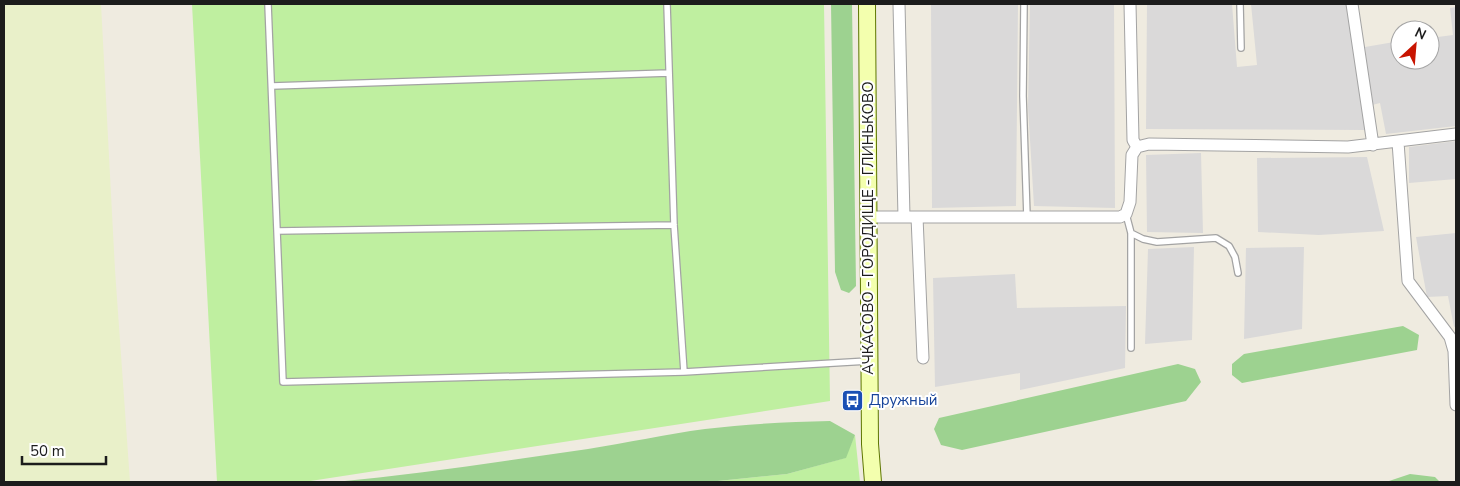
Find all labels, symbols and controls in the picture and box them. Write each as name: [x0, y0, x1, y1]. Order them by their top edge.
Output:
north arrow: [1390, 20, 1440, 70]
text: N: [1412, 23, 1429, 45]
street label: АЧКАСОВО - ГОРОДИЩЕ - ГЛИНЬКОВО: [858, 81, 878, 375]
bus stop icon: Дружный: [841, 388, 865, 412]
place label: Дружный: [869, 390, 938, 410]
scale bar: [22, 434, 106, 466]
text: 50 m: [30, 441, 65, 461]

